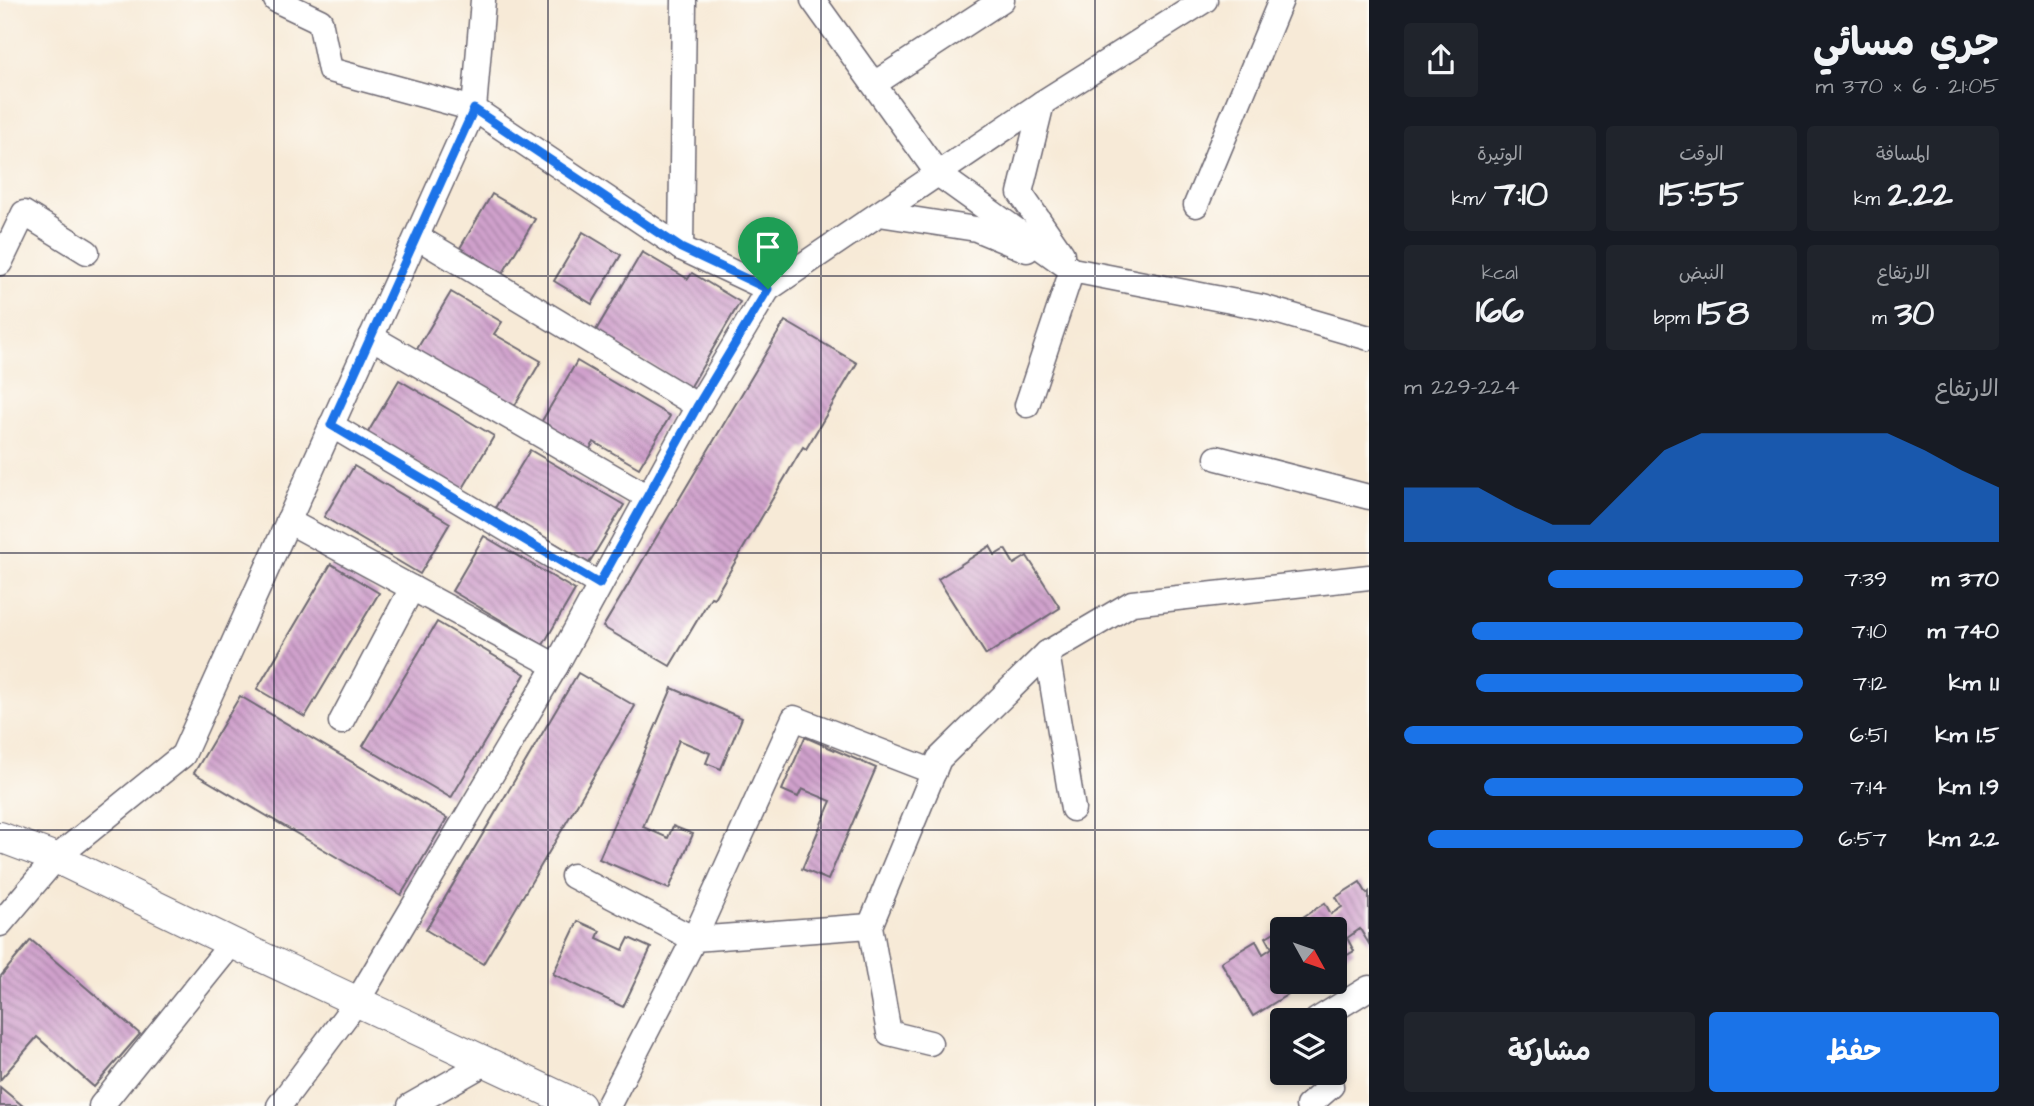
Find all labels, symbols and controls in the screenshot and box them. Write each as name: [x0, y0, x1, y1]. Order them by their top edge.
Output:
text: جري مسائي: [1813, 18, 1999, 70]
button: share: [1404, 23, 1478, 97]
text: 21:05 · 6 × 370 m: [1815, 70, 1999, 102]
text: الوتيرة: [1477, 141, 1523, 168]
text: الوقت: [1679, 141, 1724, 168]
text: المسافة: [1876, 141, 1930, 168]
text: 7:10: [1494, 170, 1548, 219]
text: 15:55: [1659, 170, 1744, 219]
text: 2.22: [1888, 170, 1953, 219]
text: /km: [1452, 186, 1494, 213]
text: km: [1854, 186, 1888, 213]
pin: [738, 217, 798, 289]
icon: arrive: [749, 228, 787, 266]
text: kcal: [1482, 260, 1518, 287]
text: النبض: [1679, 260, 1724, 287]
text: الارتفاع: [1877, 260, 1930, 287]
text: 166: [1476, 287, 1524, 336]
text: 158: [1697, 289, 1749, 338]
text: 30: [1894, 289, 1934, 338]
text: bpm: [1654, 305, 1697, 332]
text: m: [1872, 305, 1894, 332]
text: 224–229 m: [1404, 371, 1520, 403]
text: الارتفاع: [1935, 373, 1999, 405]
text: 7:39: [1844, 563, 1887, 595]
text: 370 m: [1932, 563, 1999, 595]
text: 7:10: [1852, 615, 1887, 647]
text: 740 m: [1928, 615, 1999, 647]
text: 7:12: [1853, 667, 1887, 699]
text: 1.1 km: [1949, 667, 1999, 699]
text: 6:51: [1850, 719, 1887, 751]
text: 1.5 km: [1935, 719, 1999, 751]
text: 7:14: [1850, 771, 1887, 803]
text: 1.9 km: [1938, 771, 1999, 803]
text: 6:57: [1838, 823, 1887, 855]
text: 2.2 km: [1928, 823, 1999, 855]
north arrow: [1270, 917, 1348, 994]
map controls: [1270, 917, 1347, 1085]
button: layers: [1270, 1008, 1347, 1085]
button: مشاركة: [1404, 1012, 1695, 1092]
button: حفظ: [1709, 1012, 1999, 1092]

